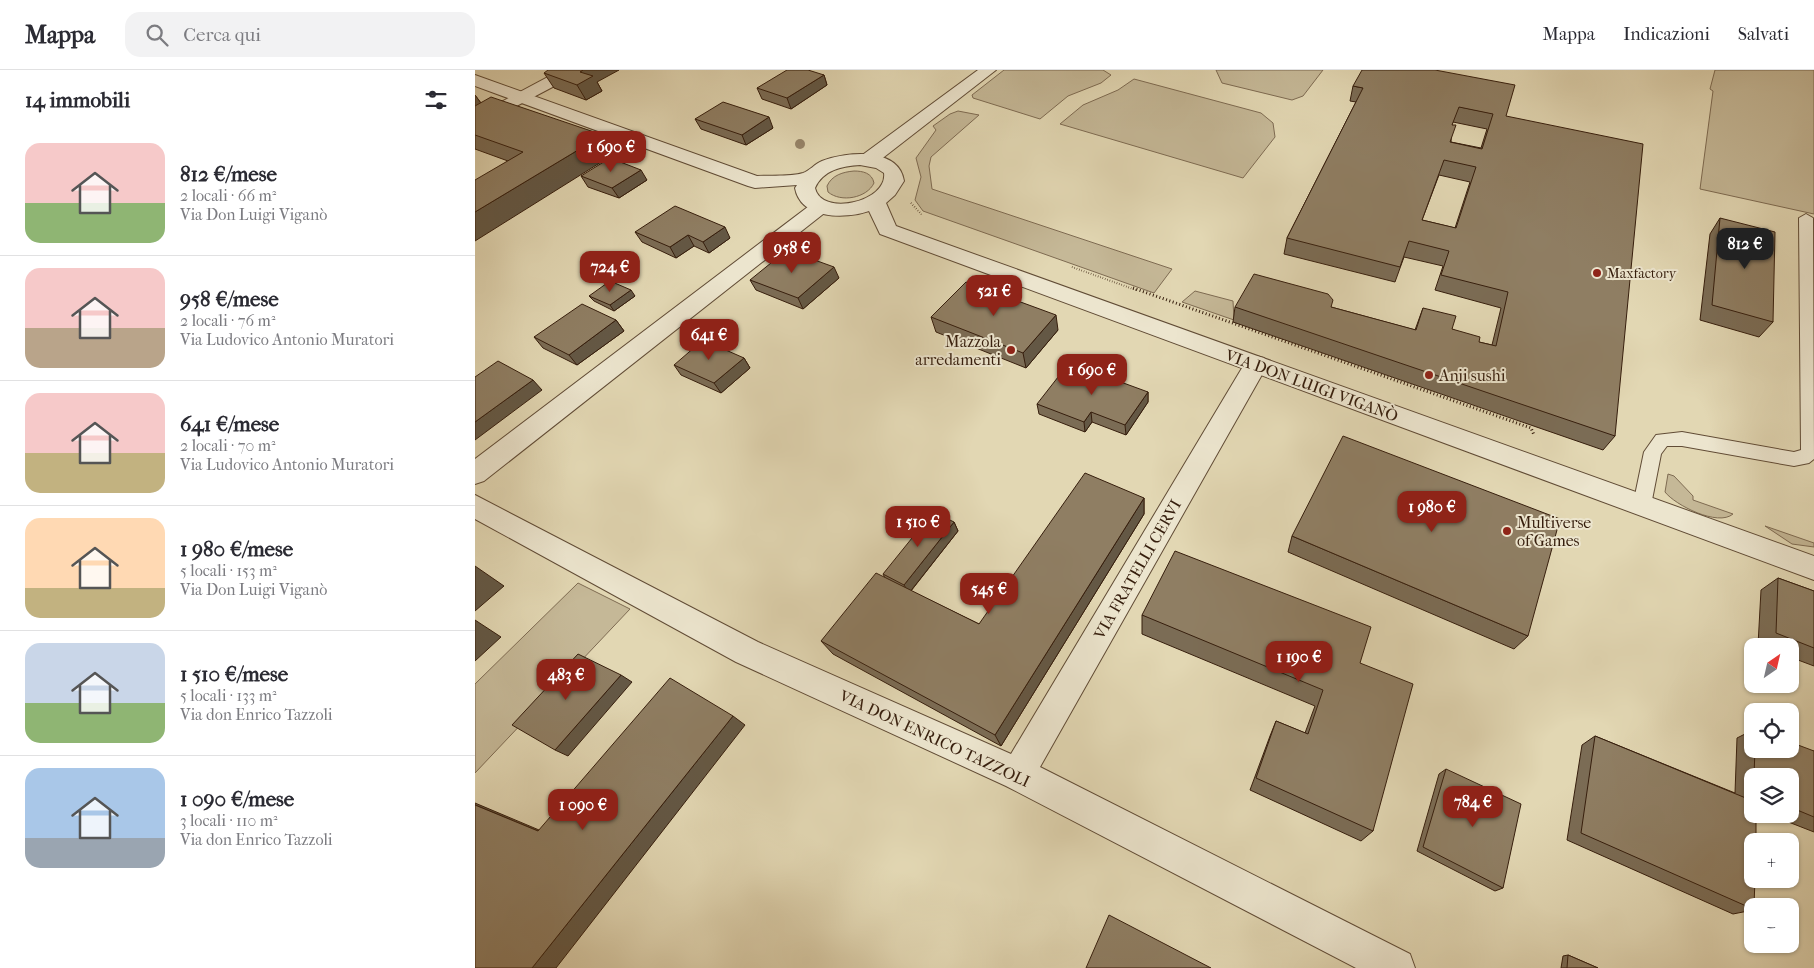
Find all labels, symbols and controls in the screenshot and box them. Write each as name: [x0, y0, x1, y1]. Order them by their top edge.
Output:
search box: [125, 12, 475, 57]
text: Mappa: [25, 21, 95, 49]
icon: search: [143, 21, 171, 49]
text: Cerca qui: [183, 24, 261, 46]
text: Mappa: [1542, 24, 1595, 45]
text: Indicazioni: [1623, 24, 1710, 45]
text: Salvati: [1738, 24, 1789, 45]
icon: filters: [422, 86, 450, 114]
text: 14 immobili: [25, 88, 130, 112]
pin: 1 690 €: [565, 131, 657, 173]
text: 1 690 €: [587, 137, 635, 156]
text: 812 €/mese: [180, 162, 277, 186]
icon: home: [65, 163, 125, 223]
text: 2 locali · 66 m²: [180, 186, 276, 205]
text: Via Don Luigi Viganò: [180, 205, 327, 224]
pin: 812 €: [1710, 228, 1780, 270]
pin: 958 €: [757, 232, 827, 274]
text: 812 €: [1728, 234, 1762, 253]
text: 958 €: [774, 238, 810, 257]
pin: 724 €: [575, 250, 645, 293]
text: 724 €: [591, 257, 629, 276]
place label: Maxfactory: [1607, 265, 1677, 282]
marker: Maxfactory: [1591, 267, 1603, 279]
pin: 521 €: [959, 274, 1029, 317]
text: 521 €: [977, 281, 1011, 300]
text: 958 €/mese: [180, 287, 279, 311]
icon: home: [65, 288, 125, 348]
text: 2 locali · 76 m²: [180, 311, 275, 330]
pin: 641 €: [674, 318, 744, 361]
text: 641 €: [691, 325, 727, 344]
text: Via Ludovico Antonio Muratori: [180, 330, 394, 349]
place label: Mazzola arredamenti: [915, 332, 1002, 369]
marker: Mazzola arredamenti: [1005, 344, 1017, 356]
street label: VIA DON LUIGI VIGANÒ: [1222, 344, 1401, 426]
pin: 1 690 €: [1046, 354, 1138, 396]
text: 1 690 €: [1068, 360, 1116, 379]
place label: Anji sushi: [1438, 366, 1506, 385]
marker: Anji sushi: [1423, 369, 1435, 381]
text: 641 €/mese: [180, 412, 279, 436]
icon: home: [65, 413, 125, 473]
text: 2 locali · 70 m²: [180, 436, 276, 455]
text: Via Ludovico Antonio Muratori: [180, 455, 394, 474]
pin: 1 980 €: [1386, 490, 1478, 533]
street label: VIA FRATELLI CERVI: [1089, 496, 1185, 643]
text: 1 980 €: [1408, 497, 1456, 516]
pin: 1 510 €: [872, 506, 964, 548]
text: 1 510 €: [896, 512, 940, 531]
place label: Multiverse of Games: [1517, 513, 1591, 550]
marker: Multiverse of Games: [1501, 525, 1513, 537]
text: 1 980 €/mese: [180, 537, 293, 561]
icon: home: [65, 538, 125, 598]
text: 5 locali · 153 m²: [180, 561, 277, 580]
pin: 545 €: [954, 572, 1024, 615]
text: 545 €: [971, 579, 1007, 598]
text: Via Don Luigi Viganò: [180, 580, 327, 599]
north arrow: [1744, 638, 1799, 692]
map controls: [1744, 638, 1799, 953]
pin: 1 190 €: [1253, 640, 1345, 683]
text: 1 190 €: [1276, 647, 1322, 666]
pin: 483 €: [531, 658, 601, 701]
text: 1 510 €/mese: [180, 662, 288, 686]
icon: home: [65, 663, 125, 723]
text: 483 €: [548, 665, 584, 684]
street label: VIA DON ENRICO TAZZOLI: [836, 685, 1033, 791]
text: 5 locali · 133 m²: [180, 686, 277, 705]
button: locate: [1744, 703, 1799, 758]
text: Via don Enrico Tazzoli: [180, 705, 333, 724]
button: layers: [1744, 768, 1799, 823]
pin: 784 €: [1438, 786, 1508, 828]
text: 1 090 €/mese: [180, 787, 294, 811]
icon: home: [65, 788, 125, 848]
pin: 1 090 €: [537, 788, 629, 831]
text: 784 €: [1454, 792, 1492, 811]
text: 1 090 €: [559, 795, 607, 814]
text: 3 locali · 110 m²: [180, 811, 278, 830]
text: Via don Enrico Tazzoli: [180, 830, 333, 849]
button: +: [1744, 833, 1799, 888]
button: −: [1744, 898, 1799, 953]

